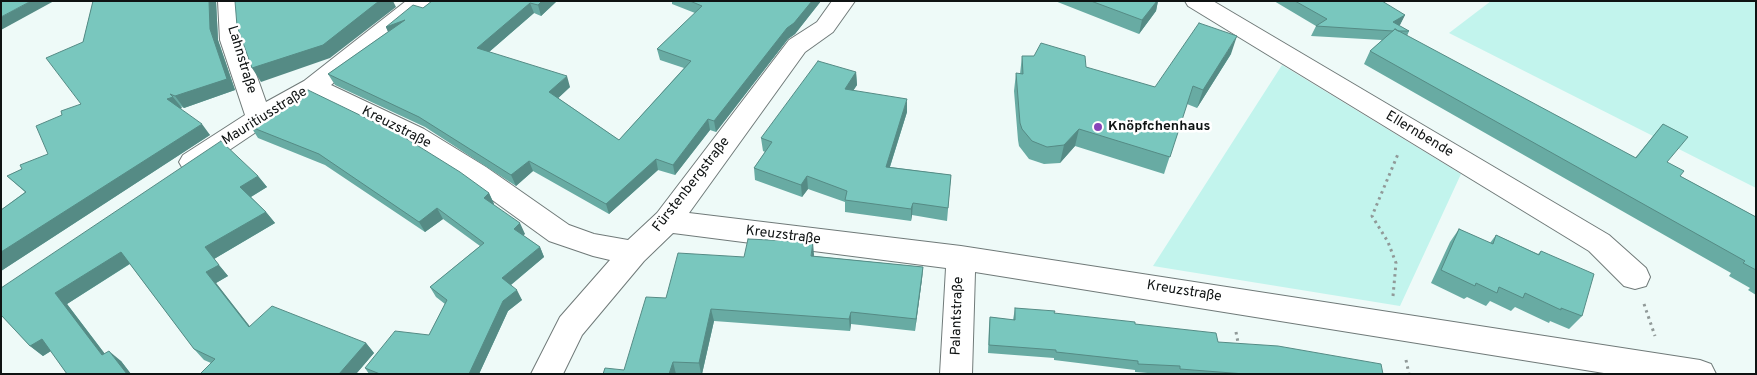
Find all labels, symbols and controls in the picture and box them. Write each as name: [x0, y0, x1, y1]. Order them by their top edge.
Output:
street label: Lahnstraße: [223, 24, 259, 96]
street label: Mauritiusstraße: [219, 84, 311, 150]
street label: Kreuzstraße: [358, 103, 434, 153]
street label: Ellernbende: [1382, 108, 1456, 162]
place label: Knöpfchenhaus: [1108, 119, 1210, 135]
marker: Knöpfchenhaus: [1092, 121, 1104, 133]
street label: Fürstenbergstraße: [650, 134, 734, 236]
street label: Kreuzstraße: [744, 223, 822, 249]
street label: Palantstraße: [948, 276, 968, 356]
street label: Kreuzstraße: [1145, 278, 1223, 306]

